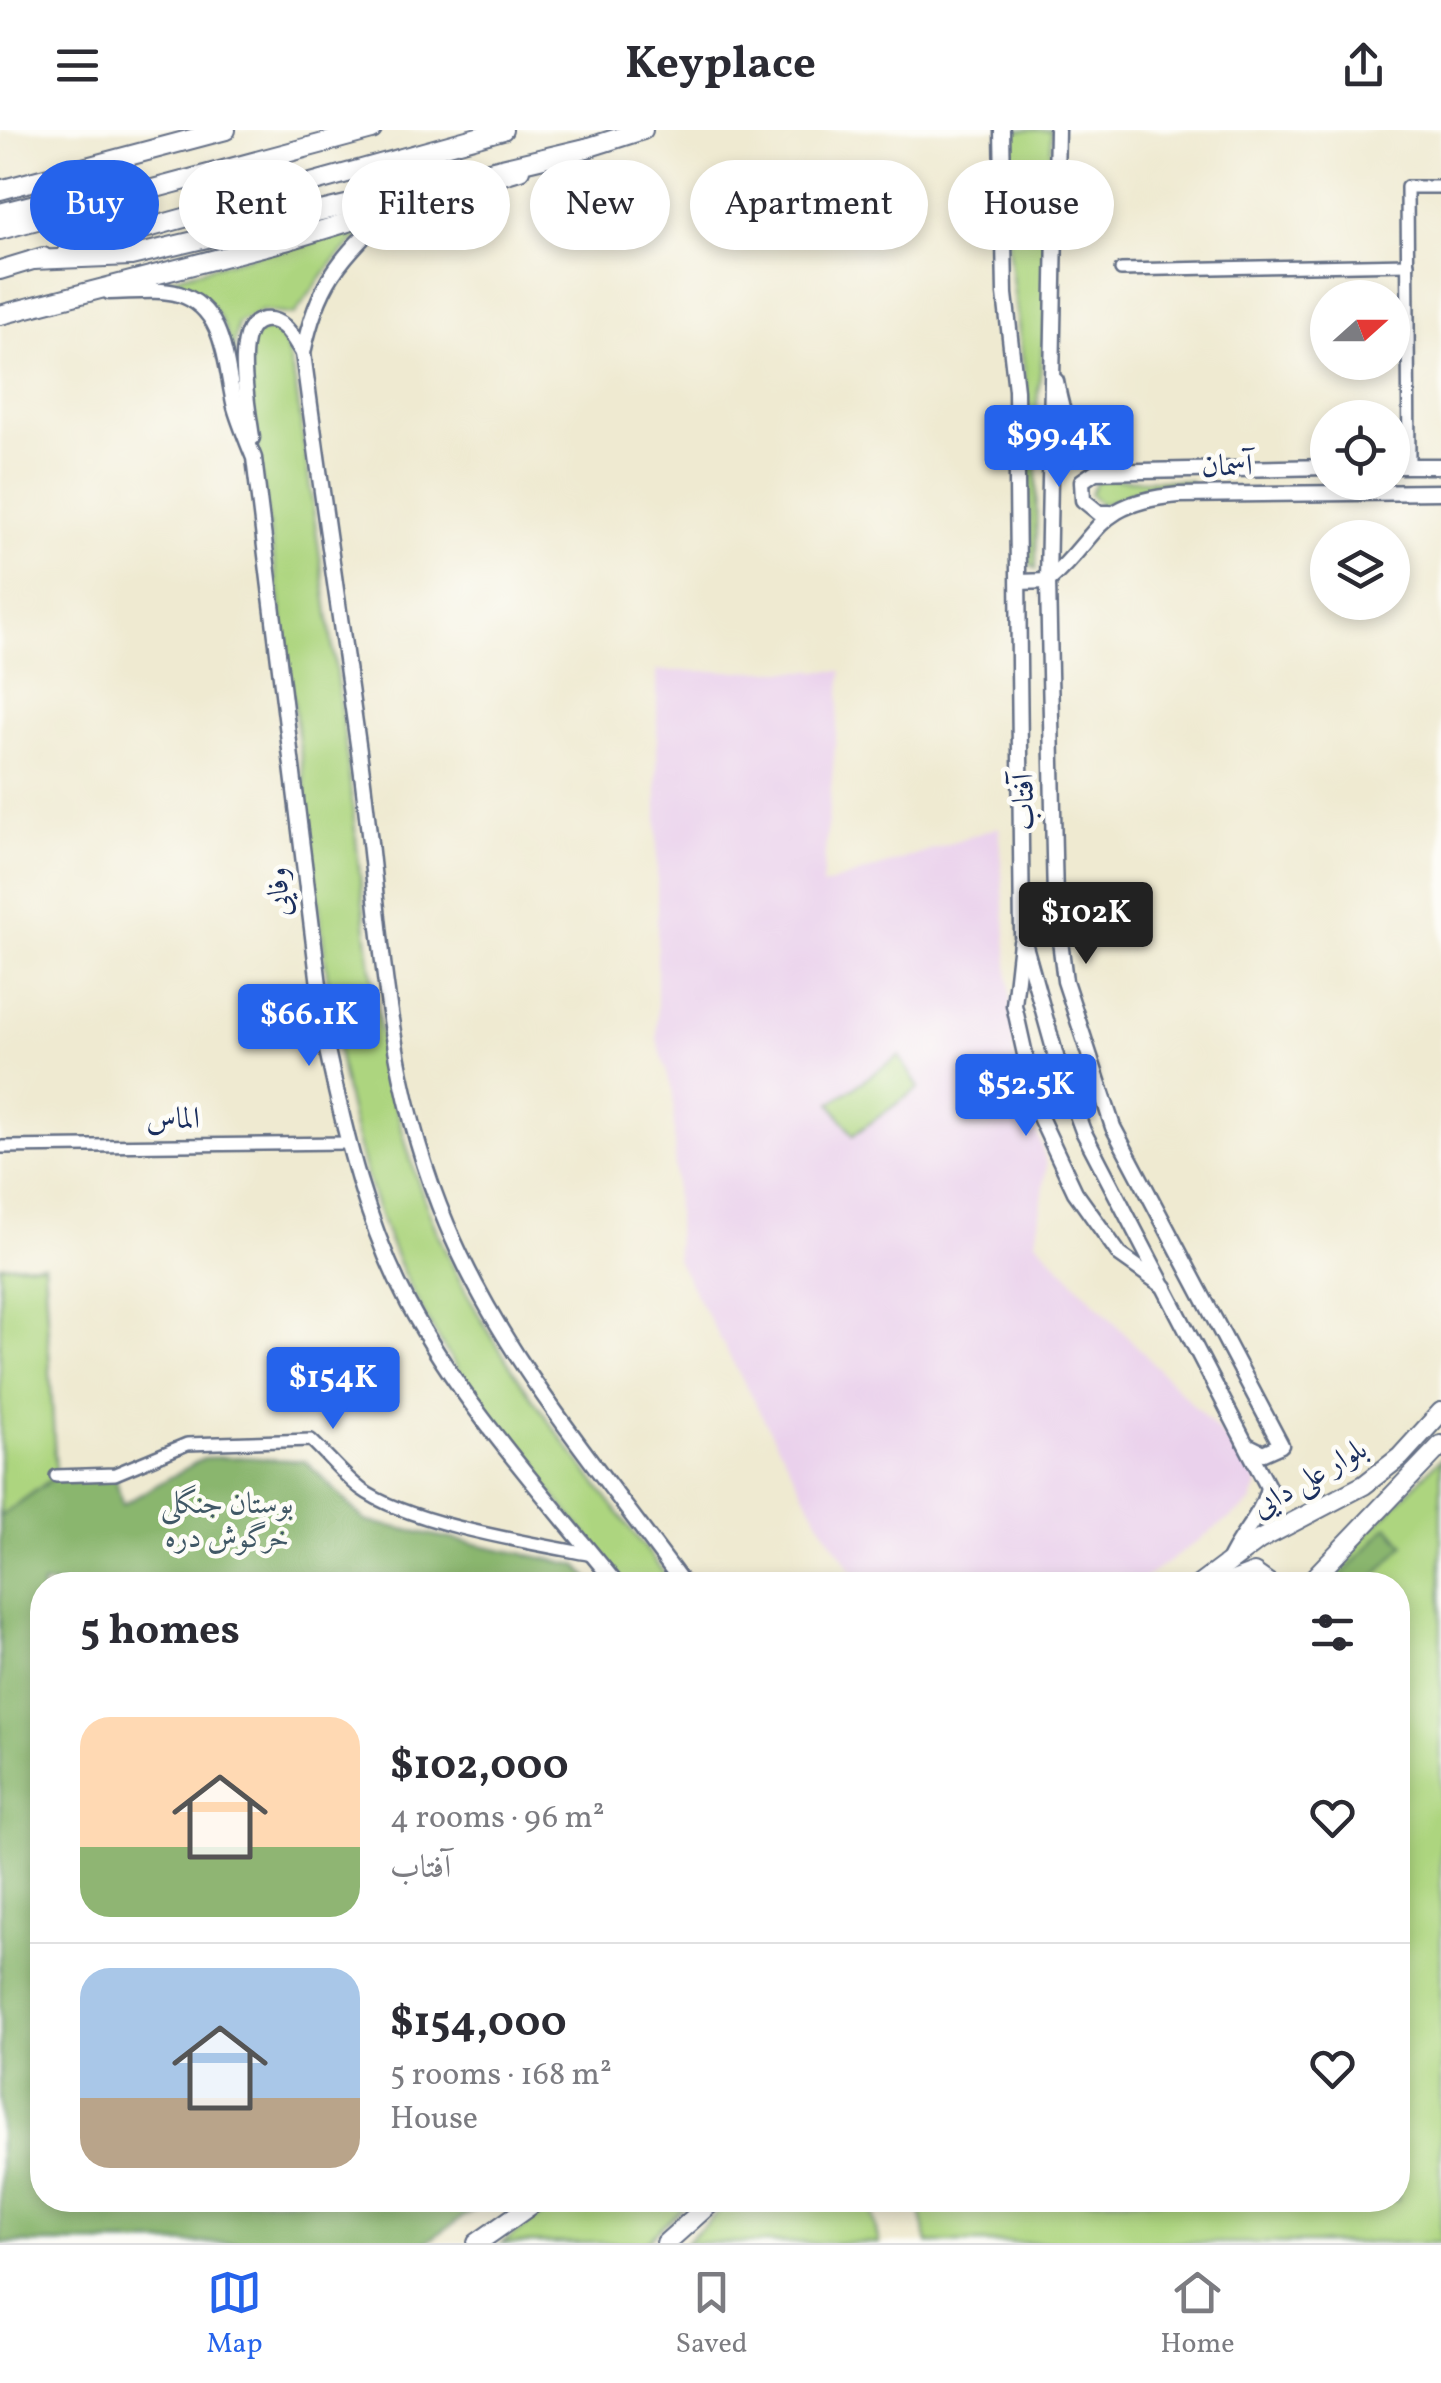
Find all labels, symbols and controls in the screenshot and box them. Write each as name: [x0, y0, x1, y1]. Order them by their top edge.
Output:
text: Keyplace: [625, 34, 816, 97]
icon: menu: [50, 38, 105, 93]
icon: share: [1336, 38, 1391, 93]
chip: Buy: [30, 160, 159, 250]
chip: Rent: [179, 160, 322, 250]
chip: Filters: [342, 160, 510, 250]
chip: New: [530, 160, 670, 250]
chip: Apartment: [690, 160, 928, 250]
chip: House: [948, 160, 1114, 250]
north arrow: [1310, 280, 1410, 380]
map controls: [1310, 280, 1410, 620]
button: locate: [1310, 400, 1410, 500]
pin: $99.4K: [978, 405, 1140, 490]
text: $99.4K: [1007, 415, 1112, 459]
street label: آسمان: [1201, 445, 1257, 488]
button: layers: [1310, 520, 1410, 620]
street label: آفتاب: [1003, 769, 1046, 831]
street label: وفایی: [257, 865, 303, 919]
pin: $102K: [1016, 882, 1156, 967]
text: $102K: [1041, 892, 1131, 936]
pin: $66.1K: [228, 984, 390, 1069]
text: $66.1K: [260, 994, 358, 1038]
pin: $52.5K: [945, 1054, 1107, 1139]
text: $52.5K: [977, 1064, 1075, 1108]
street label: الماس: [146, 1099, 200, 1141]
pin: $154K: [263, 1347, 403, 1432]
text: $154K: [289, 1357, 377, 1401]
street label: بلوار علی دایی: [1244, 1429, 1376, 1529]
park label: بوستان جنگلی خرگوش دره: [160, 1484, 294, 1560]
text: 5 homes: [80, 1603, 240, 1662]
icon: filters: [1305, 1605, 1360, 1660]
text: $102,000: [390, 1738, 569, 1797]
icon: home: [160, 1757, 280, 1877]
icon: heart: [1305, 1790, 1360, 1845]
text: 4 rooms · 96 m²: [390, 1797, 605, 1841]
text: آفتاب: [390, 1847, 451, 1891]
text: $154,000: [390, 1995, 567, 2054]
icon: home: [160, 2008, 280, 2128]
icon: heart: [1305, 2041, 1360, 2096]
text: 5 rooms · 168 m²: [390, 2054, 612, 2098]
text: House: [390, 2098, 478, 2142]
tab: Map: [206, 2265, 263, 2364]
tab: Saved: [675, 2265, 748, 2364]
tab: Home: [1160, 2265, 1235, 2364]

